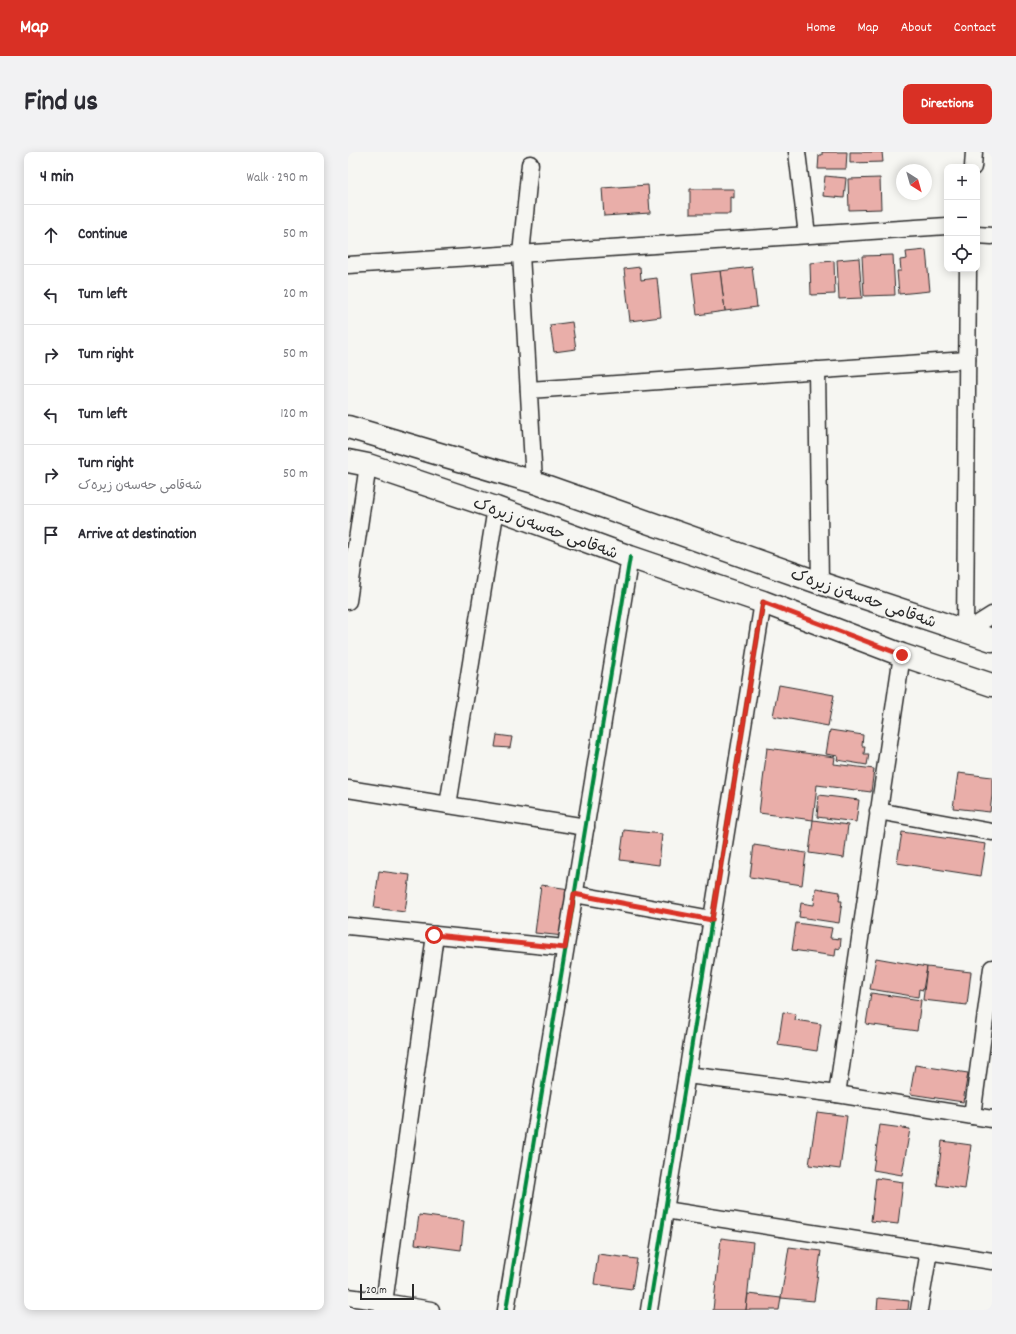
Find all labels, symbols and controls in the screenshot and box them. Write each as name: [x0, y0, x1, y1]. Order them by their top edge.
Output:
text: Map: [20, 15, 49, 42]
text: Home: [806, 18, 835, 38]
text: Map: [857, 18, 879, 38]
text: About: [901, 18, 932, 38]
text: Contact: [954, 18, 996, 38]
text: Find us: [24, 84, 98, 124]
button: Directions: [903, 84, 992, 124]
north arrow: [896, 164, 932, 200]
map controls: [944, 164, 980, 272]
button: +: [944, 164, 980, 200]
text: 4 min: [40, 166, 74, 190]
text: Walk · 290 m: [246, 169, 308, 188]
button: −: [944, 200, 980, 236]
icon: ahead: [40, 224, 62, 246]
text: Continue: [78, 224, 127, 246]
text: 50 m: [283, 225, 308, 244]
button: locate: [944, 236, 980, 272]
icon: left: [40, 284, 62, 306]
text: Turn left: [78, 284, 127, 306]
text: 20 m: [283, 285, 308, 304]
icon: right: [40, 344, 62, 366]
text: Turn right: [78, 344, 134, 366]
text: 50 m: [283, 345, 308, 364]
icon: left: [40, 404, 62, 426]
text: Turn left: [78, 404, 127, 426]
text: 120 m: [280, 405, 308, 424]
text: Turn right: [78, 453, 134, 475]
icon: right: [40, 464, 62, 486]
text: 50 m: [283, 465, 308, 484]
text: شەقامی حەسەن زیرەک: [78, 477, 202, 496]
street label: شەقامی حەسەن زیرەک: [469, 492, 621, 566]
icon: arrive: [40, 524, 62, 546]
text: Arrive at destination: [78, 524, 196, 546]
street label: شەقامی حەسەن زیرەک: [787, 564, 939, 635]
route end: [893, 646, 911, 664]
route start: [425, 926, 443, 944]
scale bar: [360, 1282, 414, 1301]
text: 20 m: [366, 1283, 387, 1299]

